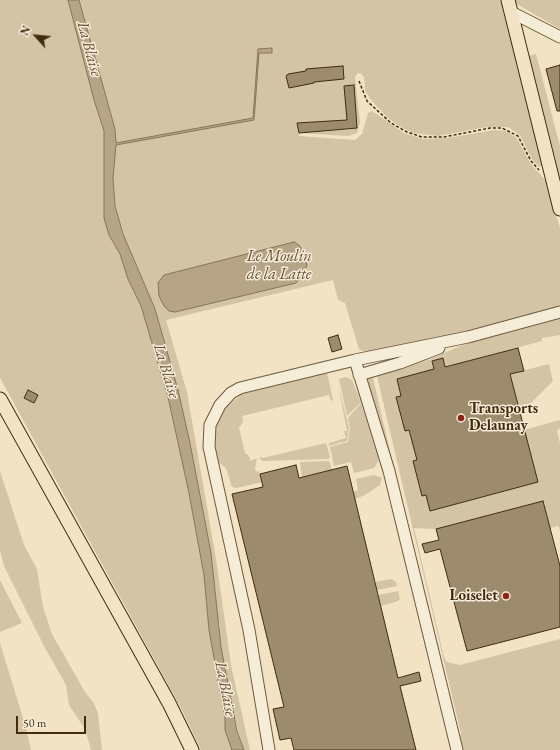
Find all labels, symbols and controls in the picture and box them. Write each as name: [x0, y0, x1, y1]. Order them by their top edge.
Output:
north arrow: [16, 16, 56, 56]
water label: La Blaise: [72, 19, 106, 79]
text: N: [17, 23, 34, 38]
water label: Le Moulin de la Latte: [246, 247, 312, 285]
water label: La Blaise: [149, 341, 183, 401]
place label: Transports Delaunay: [469, 400, 538, 435]
marker: Transports Delaunay: [456, 413, 466, 423]
place label: Loiselet: [449, 587, 498, 605]
marker: Loiselet: [501, 591, 511, 601]
water label: La Blaise: [210, 660, 240, 718]
scale bar: [18, 708, 88, 734]
text: 50 m: [23, 715, 46, 731]

